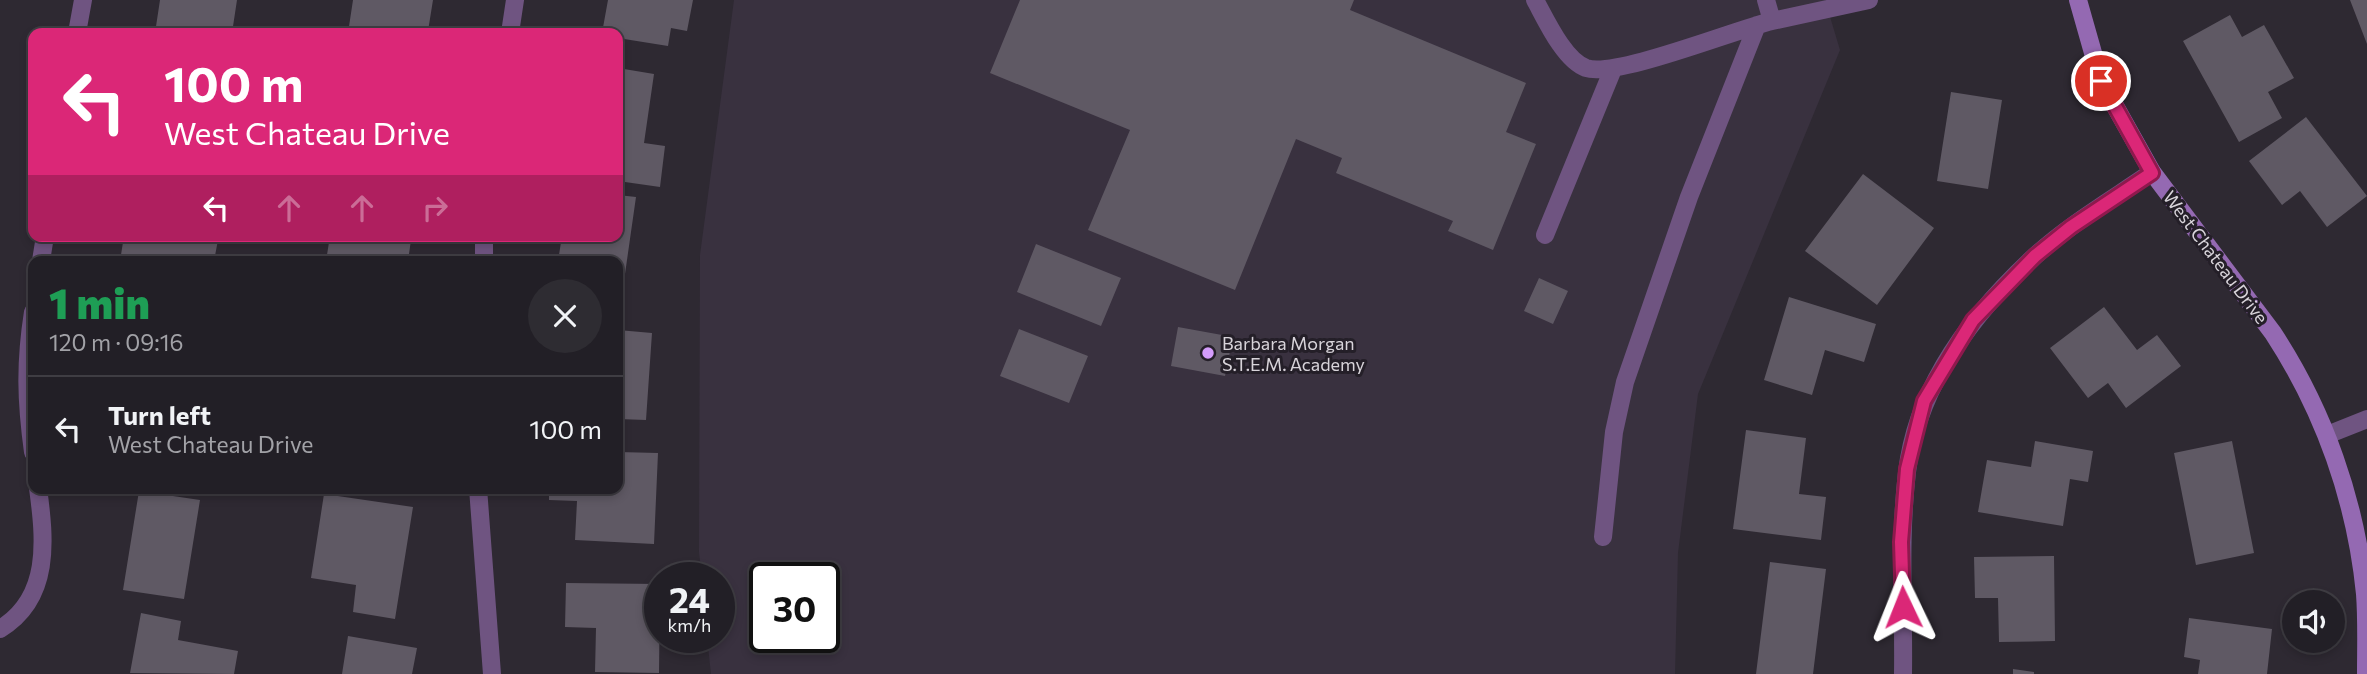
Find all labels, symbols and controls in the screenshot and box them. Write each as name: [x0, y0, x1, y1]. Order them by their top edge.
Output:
pin: [2071, 51, 2131, 111]
text: 100 m: [164, 52, 303, 112]
icon: left: [49, 56, 140, 147]
icon: arrive: [2082, 62, 2120, 100]
text: West Chateau Drive: [164, 112, 450, 152]
street label: West Chateau Drive: [2159, 186, 2273, 328]
icon: left: [197, 189, 235, 227]
icon: ahead: [270, 189, 308, 227]
icon: ahead: [343, 189, 381, 227]
icon: right: [416, 189, 454, 227]
text: 1 min: [49, 276, 150, 328]
button: close: [528, 279, 602, 353]
text: 120 m · 09:16: [49, 328, 183, 356]
place label: Barbara Morgan S.T.E.M. Academy: [1222, 332, 1365, 375]
marker: Barbara Morgan S.T.E.M. Academy: [1200, 345, 1216, 361]
text: Turn left: [108, 399, 211, 430]
icon: left: [49, 410, 87, 448]
text: 100 m: [529, 413, 602, 444]
text: West Chateau Drive: [108, 430, 313, 458]
speed limit sign: 30: [749, 562, 840, 653]
position arrow: [1866, 570, 1940, 644]
text: 24: [669, 577, 710, 620]
map controls: [2282, 590, 2345, 653]
button: sound: [2282, 590, 2345, 653]
text: km/h: [668, 614, 711, 636]

